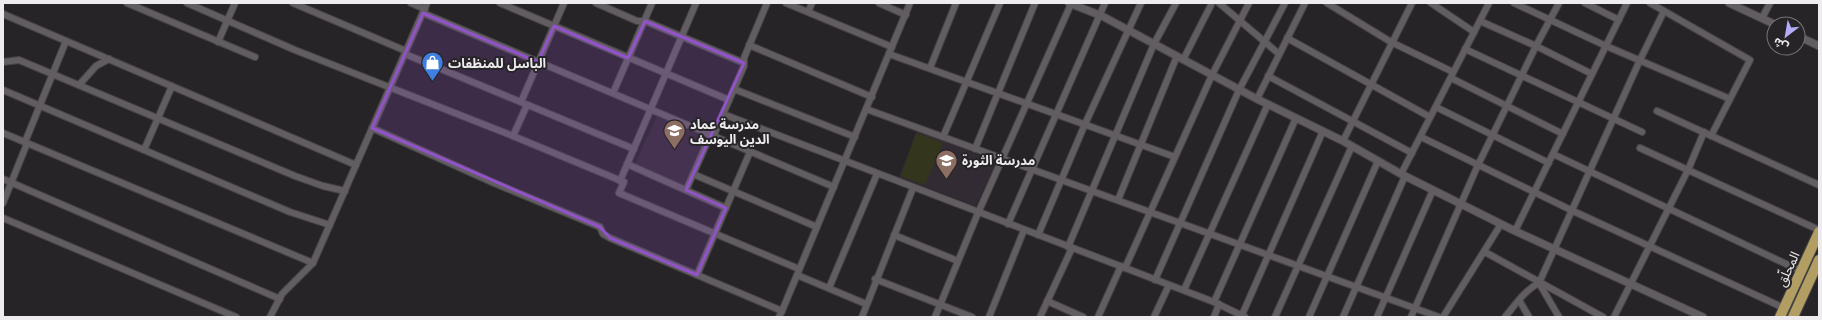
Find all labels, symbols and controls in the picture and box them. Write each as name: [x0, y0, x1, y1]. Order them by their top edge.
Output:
north arrow: [1766, 16, 1806, 56]
text: ش: [1771, 35, 1791, 54]
shop icon: الباسل للمنظفات: [419, 50, 445, 83]
place label: الباسل للمنظفات: [448, 55, 546, 72]
place label: مدرسة عماد الدين اليوسف: [690, 116, 770, 148]
school or university icon: مدرسة عماد الدين اليوسف: [662, 118, 688, 151]
school or university icon: مدرسة الثورة: [933, 147, 959, 180]
place label: مدرسة الثورة: [962, 152, 1035, 169]
street label: المحلّق: [1771, 248, 1803, 289]

